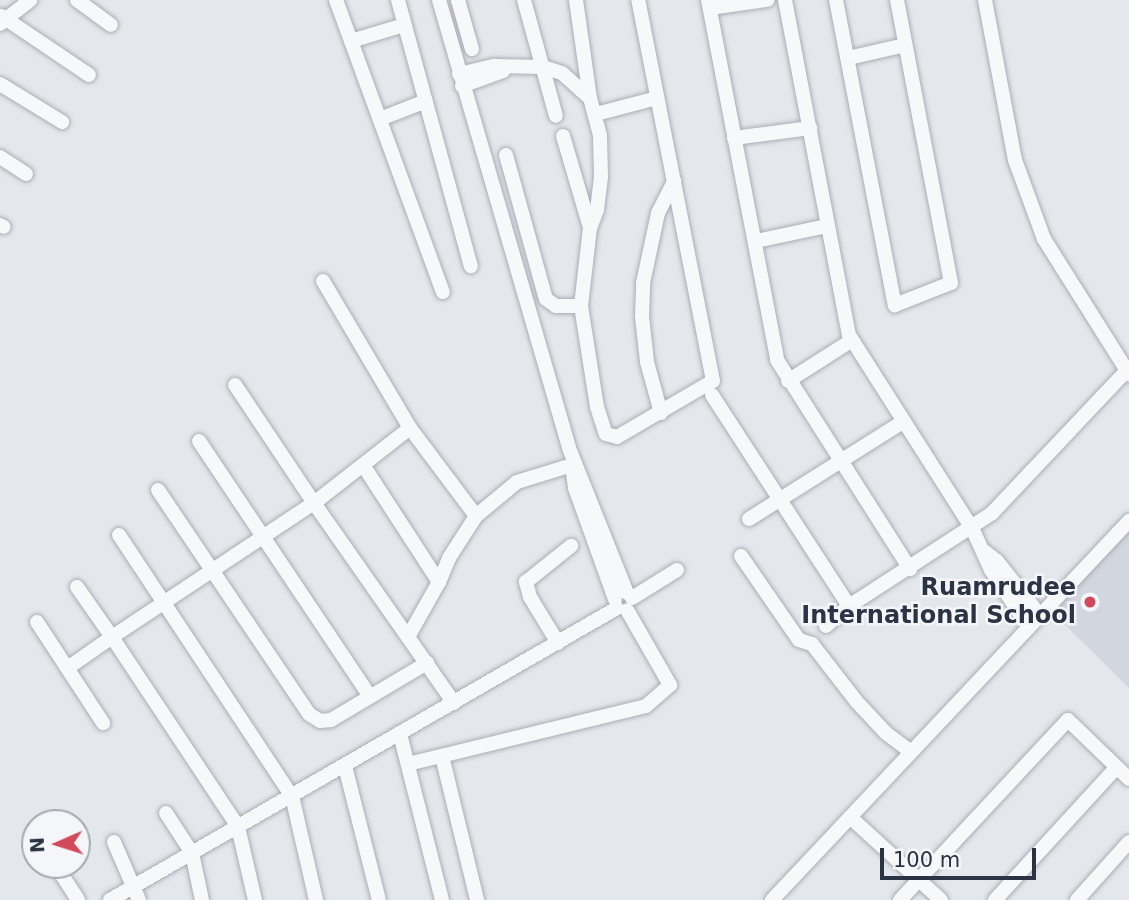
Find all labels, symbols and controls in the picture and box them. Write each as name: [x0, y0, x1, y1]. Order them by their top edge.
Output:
place label: Ruamrudee International School: [801, 574, 1076, 630]
marker: Ruamrudee International School: [1082, 594, 1098, 610]
north arrow: [21, 809, 91, 879]
scale bar: [884, 834, 1040, 878]
text: N: [26, 836, 48, 854]
text: 100 m: [893, 848, 960, 872]

